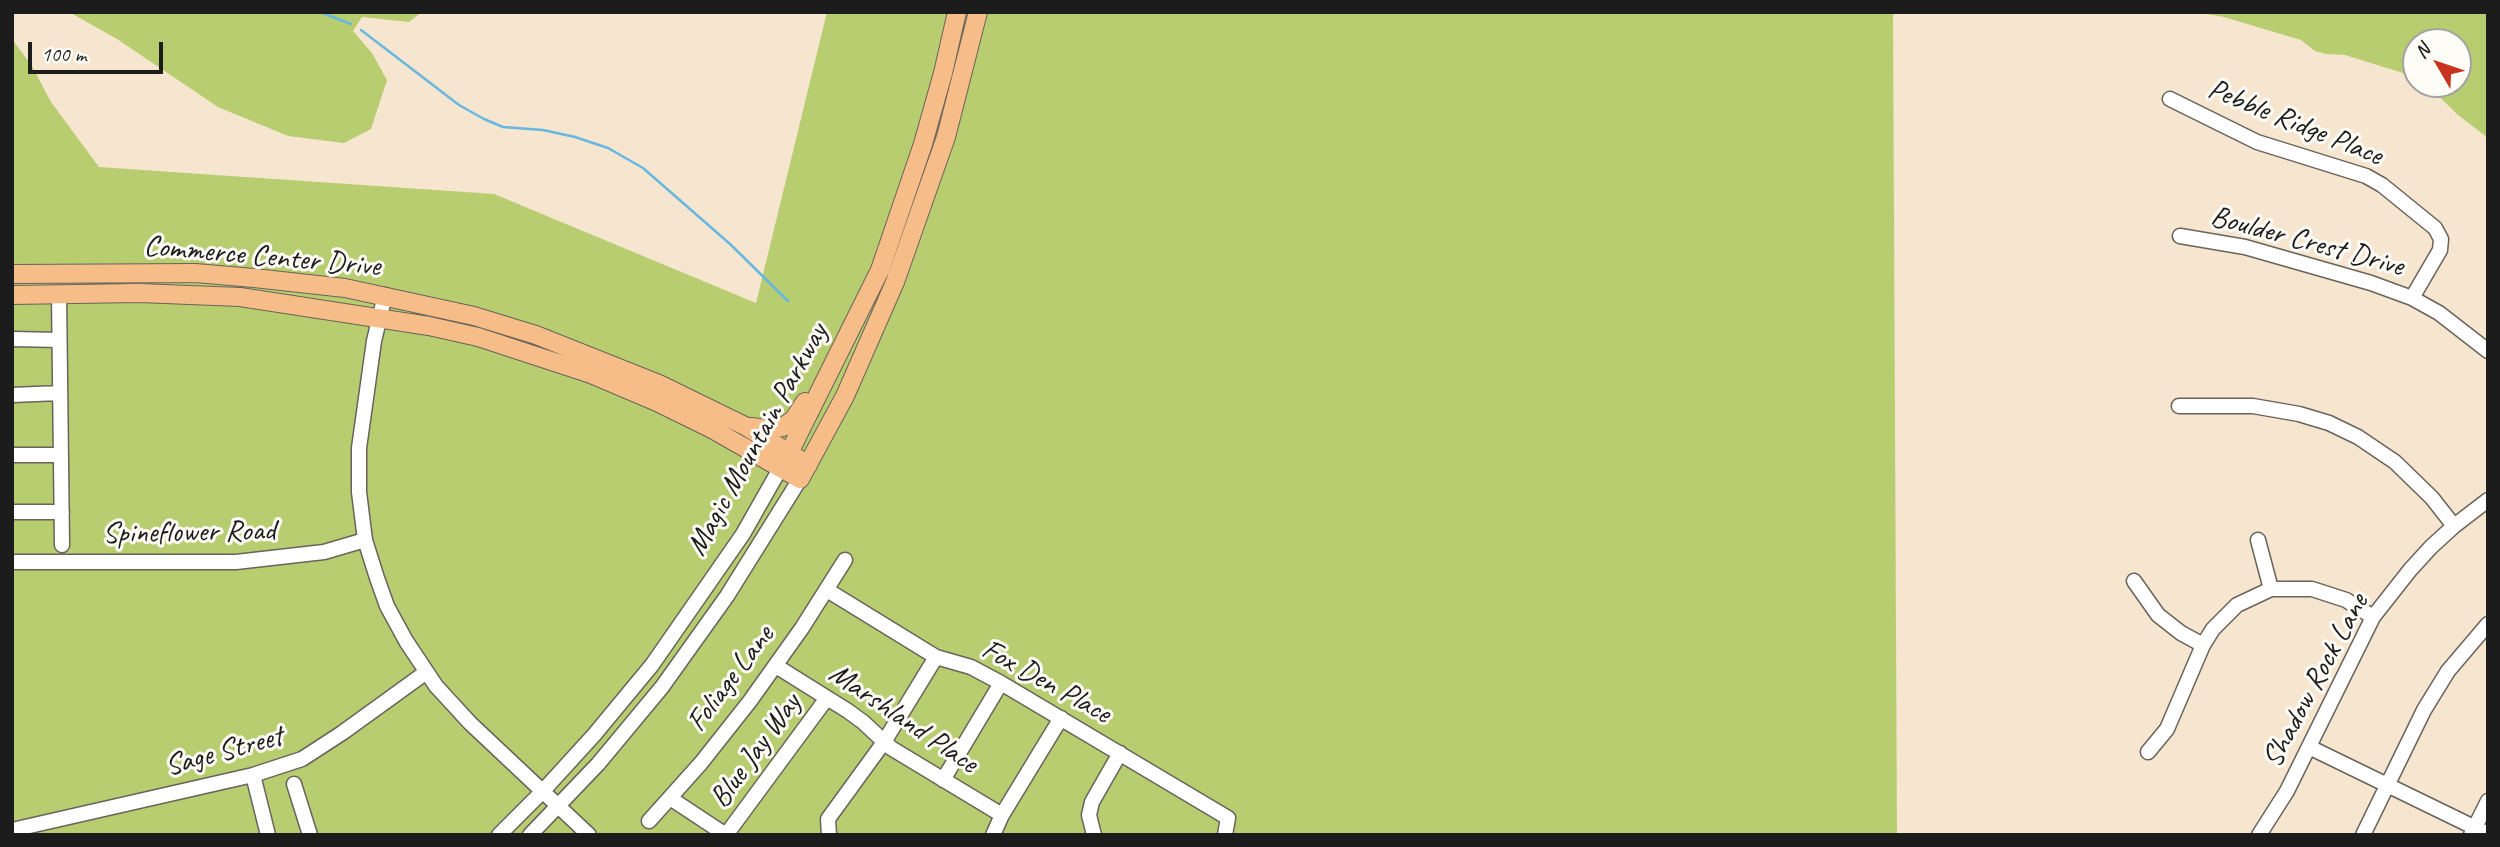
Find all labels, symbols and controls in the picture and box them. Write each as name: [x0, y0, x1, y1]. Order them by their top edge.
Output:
scale bar: [32, 28, 166, 72]
north arrow: [2402, 28, 2472, 98]
text: N: [2409, 39, 2435, 63]
text: 100 m: [41, 41, 86, 67]
street label: Pebble Ridge Place: [2202, 72, 2388, 174]
street label: Boulder Crest Drive: [2207, 199, 2407, 285]
street label: Commerce Center Drive: [142, 229, 382, 285]
street label: Magic Mountain Parkway: [679, 318, 837, 562]
street label: Spineflower Road: [102, 513, 276, 553]
street label: Shadow Rock Lane: [2255, 588, 2377, 774]
street label: Foliage Lane: [679, 619, 783, 739]
street label: Fox Den Place: [975, 632, 1117, 732]
street label: Marshland Place: [822, 656, 984, 782]
street label: Blue Jay Way: [703, 687, 809, 815]
street label: Sage Street: [161, 719, 287, 785]

